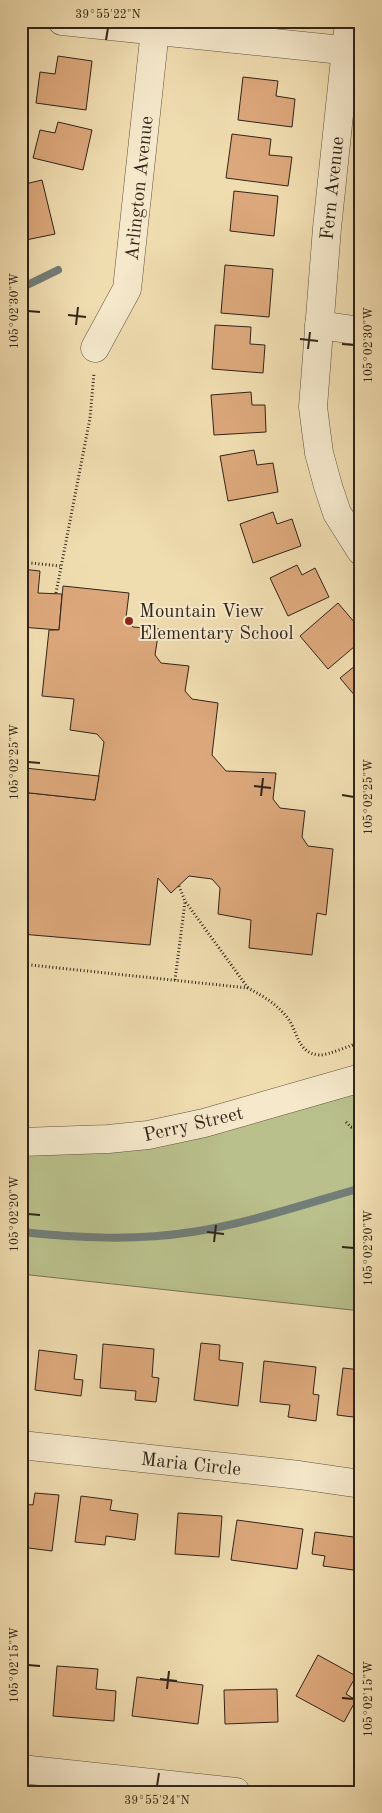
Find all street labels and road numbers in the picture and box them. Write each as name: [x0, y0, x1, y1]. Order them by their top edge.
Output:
street label: Arlington Avenue: [123, 115, 158, 261]
street label: Fern Avenue: [319, 136, 348, 241]
street label: Perry Street: [142, 1105, 245, 1146]
street label: Maria Circle: [140, 1451, 242, 1480]

